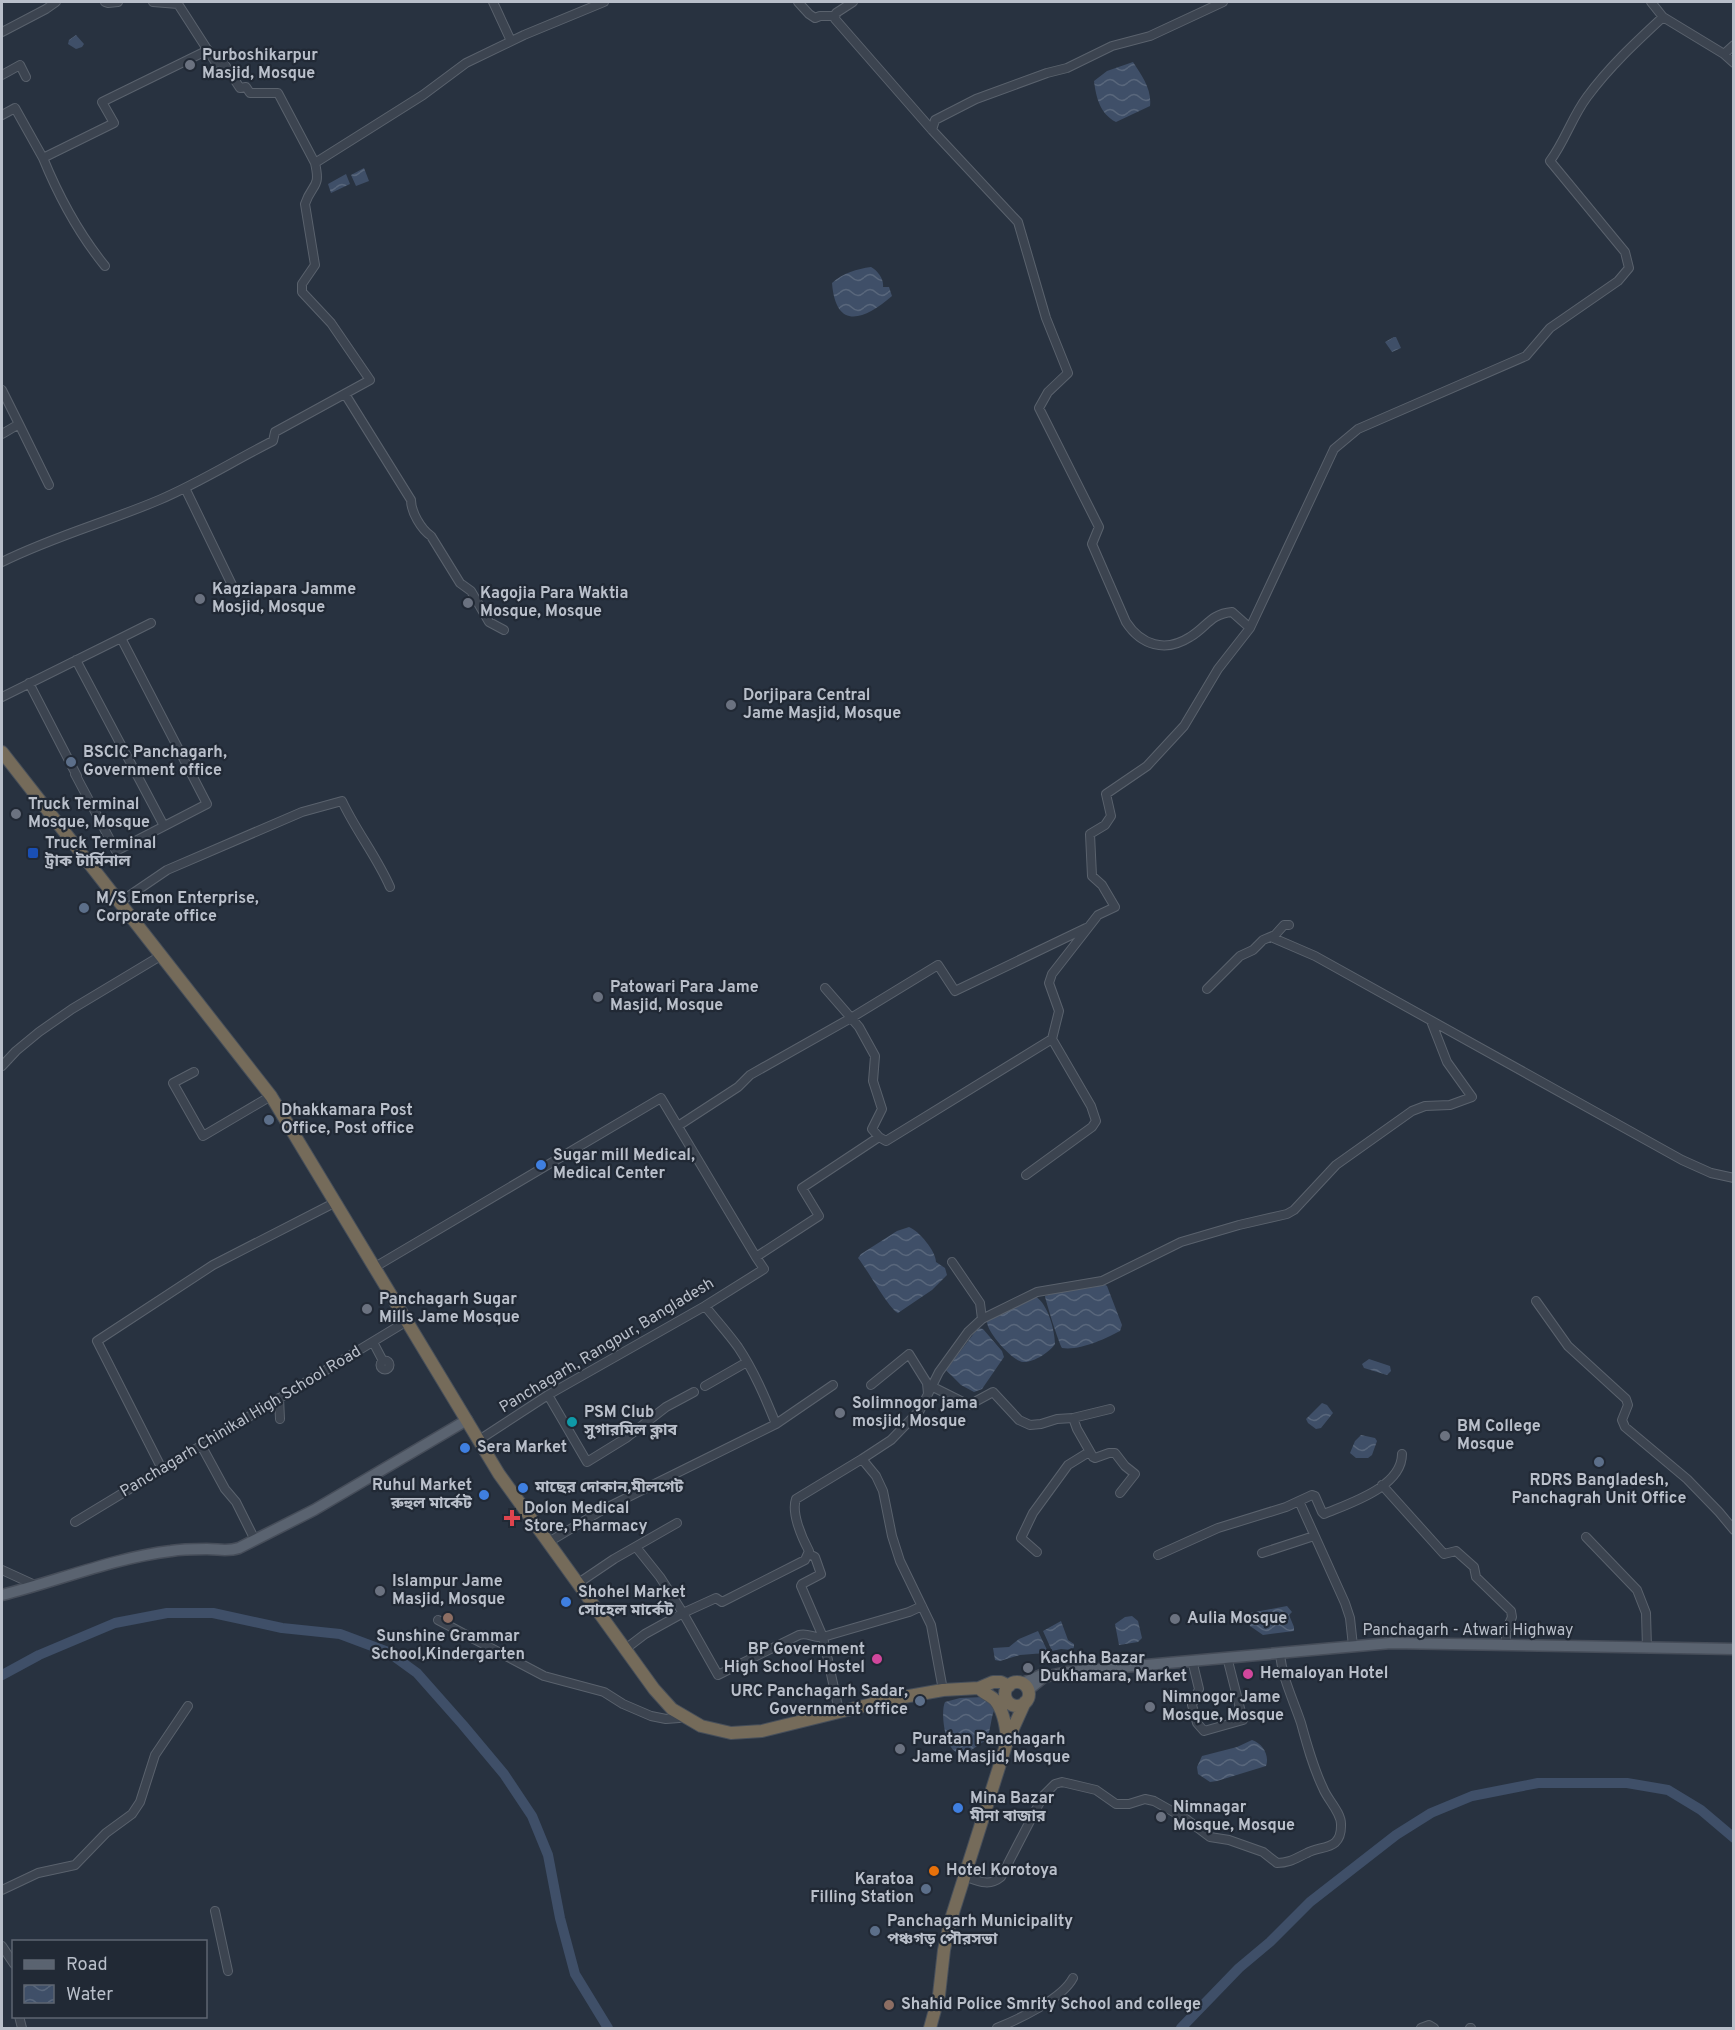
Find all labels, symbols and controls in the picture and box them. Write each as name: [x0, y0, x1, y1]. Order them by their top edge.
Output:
place label: Purboshikarpur Masjid, Mosque: [202, 46, 318, 84]
marker: Purboshikarpur Masjid, Mosque: [183, 58, 197, 72]
place label: Kagziapara Jamme Mosjid, Mosque: [212, 580, 356, 618]
place label: Kagojia Para Waktia Mosque, Mosque: [480, 584, 628, 622]
marker: Kagziapara Jamme Mosjid, Mosque: [193, 592, 207, 606]
marker: Kagojia Para Waktia Mosque, Mosque: [461, 596, 475, 610]
place label: Dorjipara Central Jame Masjid, Mosque: [743, 686, 901, 724]
marker: Dorjipara Central Jame Masjid, Mosque: [724, 698, 738, 712]
place label: BSCIC Panchagarh, Government office: [83, 743, 227, 781]
marker: BSCIC Panchagarh, Government office: [64, 755, 78, 769]
place label: Truck Terminal Mosque, Mosque: [28, 795, 150, 833]
marker: Truck Terminal Mosque, Mosque: [9, 807, 23, 821]
place label: Truck Terminal ট্রাক টার্মিনাল: [44, 834, 157, 872]
marker: Truck Terminal ট্রাক টার্মিনাল: [26, 846, 40, 860]
place label: M/S Emon Enterprise, Corporate office: [96, 889, 259, 927]
marker: M/S Emon Enterprise, Corporate office: [77, 901, 91, 915]
place label: Patowari Para Jame Masjid, Mosque: [610, 978, 759, 1016]
marker: Patowari Para Jame Masjid, Mosque: [591, 990, 605, 1004]
place label: Dhakkamara Post Office, Post office: [281, 1101, 414, 1139]
marker: Dhakkamara Post Office, Post office: [262, 1113, 276, 1127]
place label: Sugar mill Medical, Medical Center: [553, 1146, 695, 1184]
marker: Sugar mill Medical, Medical Center: [534, 1158, 548, 1172]
street label: Panchagarh, Rangpur, Bangladesh: [496, 1274, 718, 1418]
place label: Panchagarh Sugar Mills Jame Mosque: [379, 1290, 520, 1328]
marker: Panchagarh Sugar Mills Jame Mosque: [360, 1302, 374, 1316]
street label: Panchagarh Chinikal High School Road: [117, 1342, 365, 1502]
place label: Solimnogor jama mosjid, Mosque: [852, 1394, 978, 1432]
place label: PSM Club সুগারমিল ক্লাব: [583, 1403, 678, 1441]
marker: Solimnogor jama mosjid, Mosque: [833, 1406, 847, 1420]
marker: PSM Club সুগারমিল ক্লাব: [565, 1415, 579, 1429]
place label: BM College Mosque: [1457, 1417, 1541, 1455]
marker: BM College Mosque: [1438, 1429, 1452, 1443]
place label: Sera Market: [477, 1438, 567, 1458]
marker: Sera Market: [458, 1441, 472, 1455]
marker: RDRS Bangladesh, Panchagrah Unit Office: [1592, 1455, 1606, 1469]
place label: RDRS Bangladesh, Panchagrah Unit Office: [1512, 1471, 1686, 1509]
place label: Ruhul Market রুহুল মার্কেট: [372, 1476, 473, 1514]
place label: মাছের দোকান,মীলগেট: [534, 1478, 685, 1498]
marker: মাছের দোকান,মীলগেট: [516, 1481, 530, 1495]
marker: Ruhul Market রুহুল মার্কেট: [477, 1488, 491, 1502]
place label: Dolon Medical Store, Pharmacy: [524, 1499, 648, 1537]
marker: Dolon Medical Store, Pharmacy: [505, 1511, 519, 1525]
place label: Islampur Jame Masjid, Mosque: [392, 1572, 505, 1610]
place label: Shohel Market সোহেল মার্কেট: [578, 1583, 686, 1621]
marker: Islampur Jame Masjid, Mosque: [373, 1584, 387, 1598]
marker: Shohel Market সোহেল মার্কেট: [559, 1595, 573, 1609]
place label: Aulia Mosque: [1187, 1609, 1287, 1629]
marker: Sunshine Grammar School,Kindergarten: [441, 1611, 455, 1625]
marker: Aulia Mosque: [1168, 1612, 1182, 1626]
street label: Panchagarh - Atwari Highway: [1362, 1621, 1574, 1641]
place label: Sunshine Grammar School,Kindergarten: [371, 1627, 525, 1665]
place label: BP Government High School Hostel: [724, 1640, 865, 1678]
place label: Kachha Bazar Dukhamara, Market: [1040, 1649, 1187, 1687]
marker: BP Government High School Hostel: [870, 1652, 884, 1666]
marker: Kachha Bazar Dukhamara, Market: [1021, 1661, 1035, 1675]
place label: Hemaloyan Hotel: [1260, 1664, 1388, 1684]
marker: Hemaloyan Hotel: [1241, 1667, 1255, 1681]
place label: URC Panchagarh Sadar, Government office: [731, 1682, 908, 1720]
place label: Nimnogor Jame Mosque, Mosque: [1162, 1688, 1284, 1726]
marker: URC Panchagarh Sadar, Government office: [913, 1694, 927, 1708]
marker: Nimnogor Jame Mosque, Mosque: [1143, 1700, 1157, 1714]
place label: Puratan Panchagarh Jame Masjid, Mosque: [912, 1730, 1070, 1768]
marker: Puratan Panchagarh Jame Masjid, Mosque: [893, 1742, 907, 1756]
place label: Mina Bazar মীনা বাজার: [969, 1789, 1055, 1827]
place label: Nimnagar Mosque, Mosque: [1173, 1798, 1295, 1836]
marker: Mina Bazar মীনা বাজার: [951, 1801, 965, 1815]
marker: Nimnagar Mosque, Mosque: [1154, 1810, 1168, 1824]
place label: Hotel Korotoya: [946, 1861, 1058, 1881]
marker: Hotel Korotoya: [927, 1864, 941, 1878]
place label: Karatoa Filling Station: [810, 1870, 914, 1908]
marker: Karatoa Filling Station: [919, 1882, 933, 1896]
place label: Panchagarh Municipality পঞ্চগড় পৌরসভা: [887, 1912, 1073, 1950]
marker: Panchagarh Municipality পঞ্চগড় পৌরসভা: [868, 1924, 882, 1938]
legend: [12, 1940, 207, 2018]
text: Road: [66, 1954, 108, 1977]
text: Water: [66, 1984, 113, 2007]
place label: Shahid Police Smrity School and college: [901, 1995, 1201, 2015]
marker: Shahid Police Smrity School and college: [882, 1998, 896, 2012]

